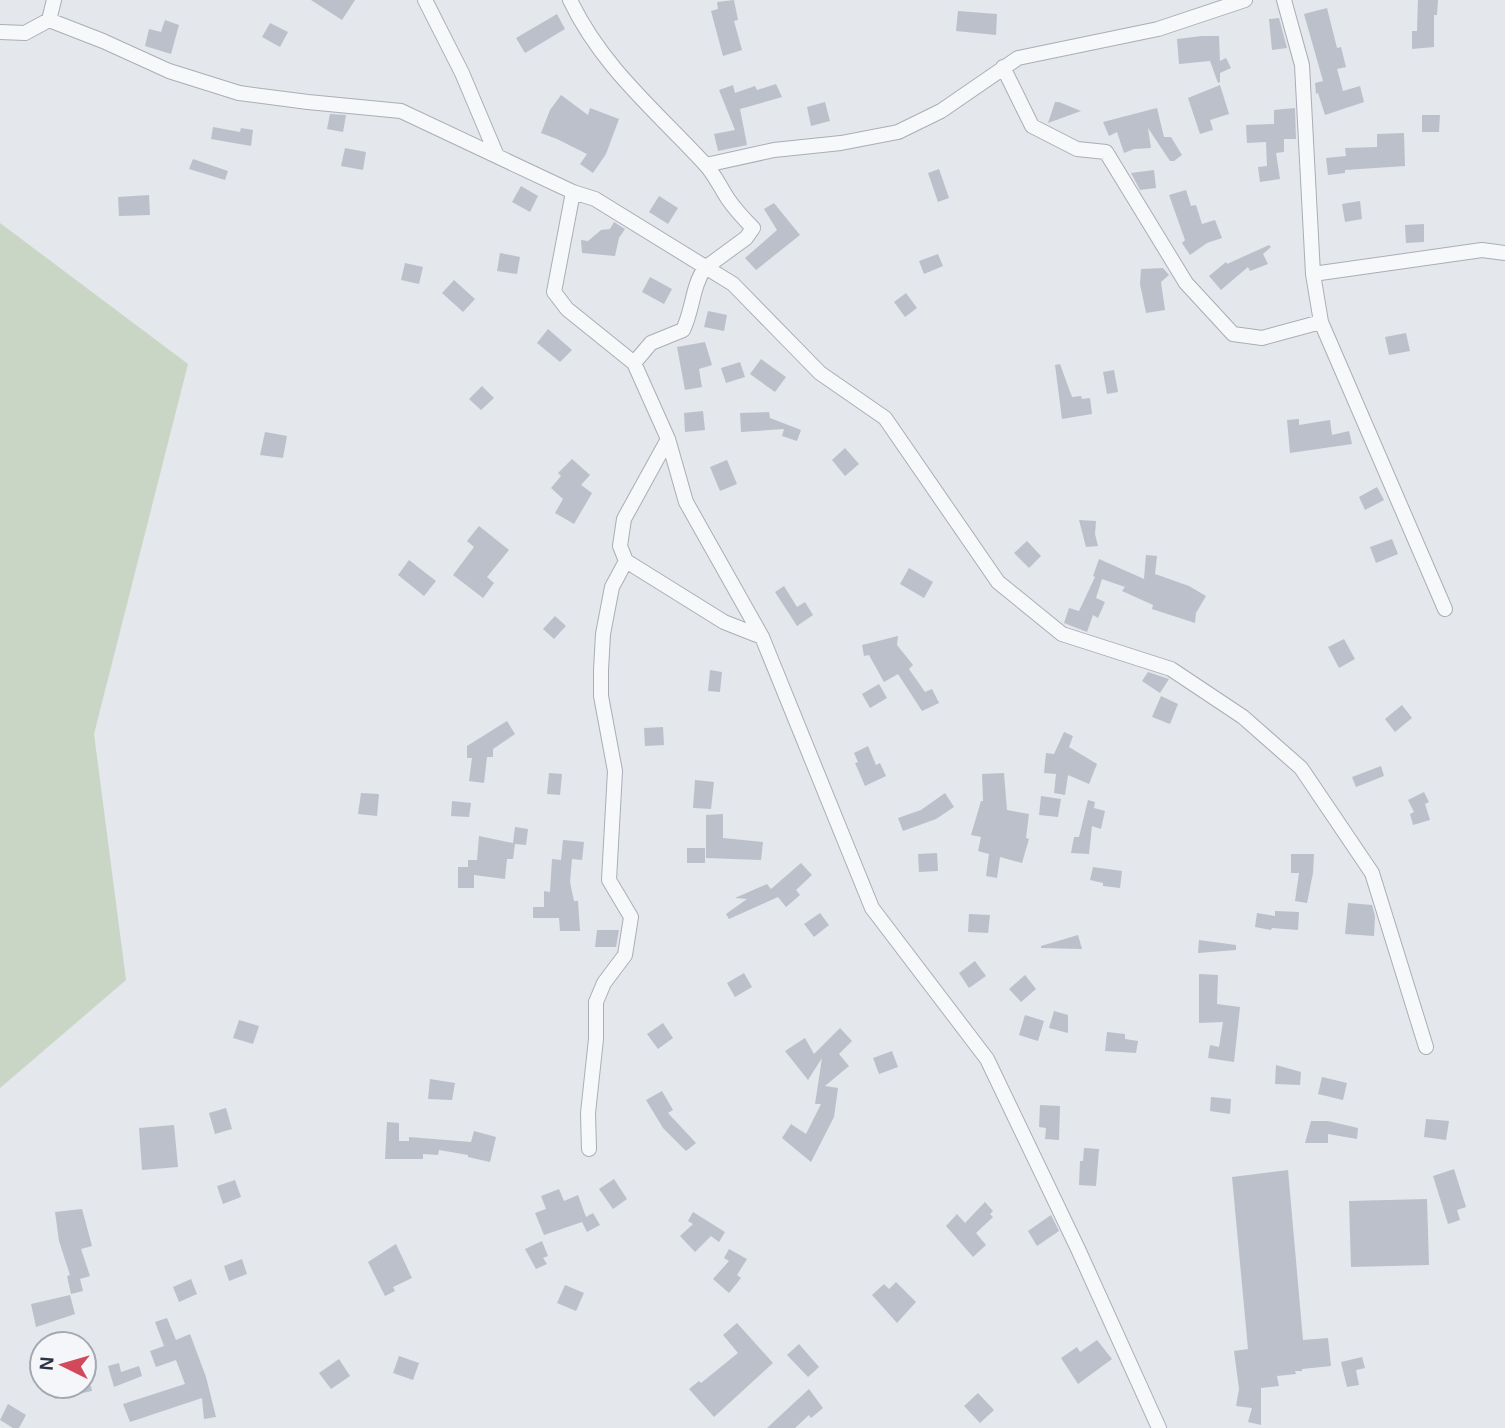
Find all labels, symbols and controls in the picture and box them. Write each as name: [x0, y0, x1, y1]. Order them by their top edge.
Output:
north arrow: [28, 1330, 98, 1400]
text: N: [36, 1356, 58, 1371]

